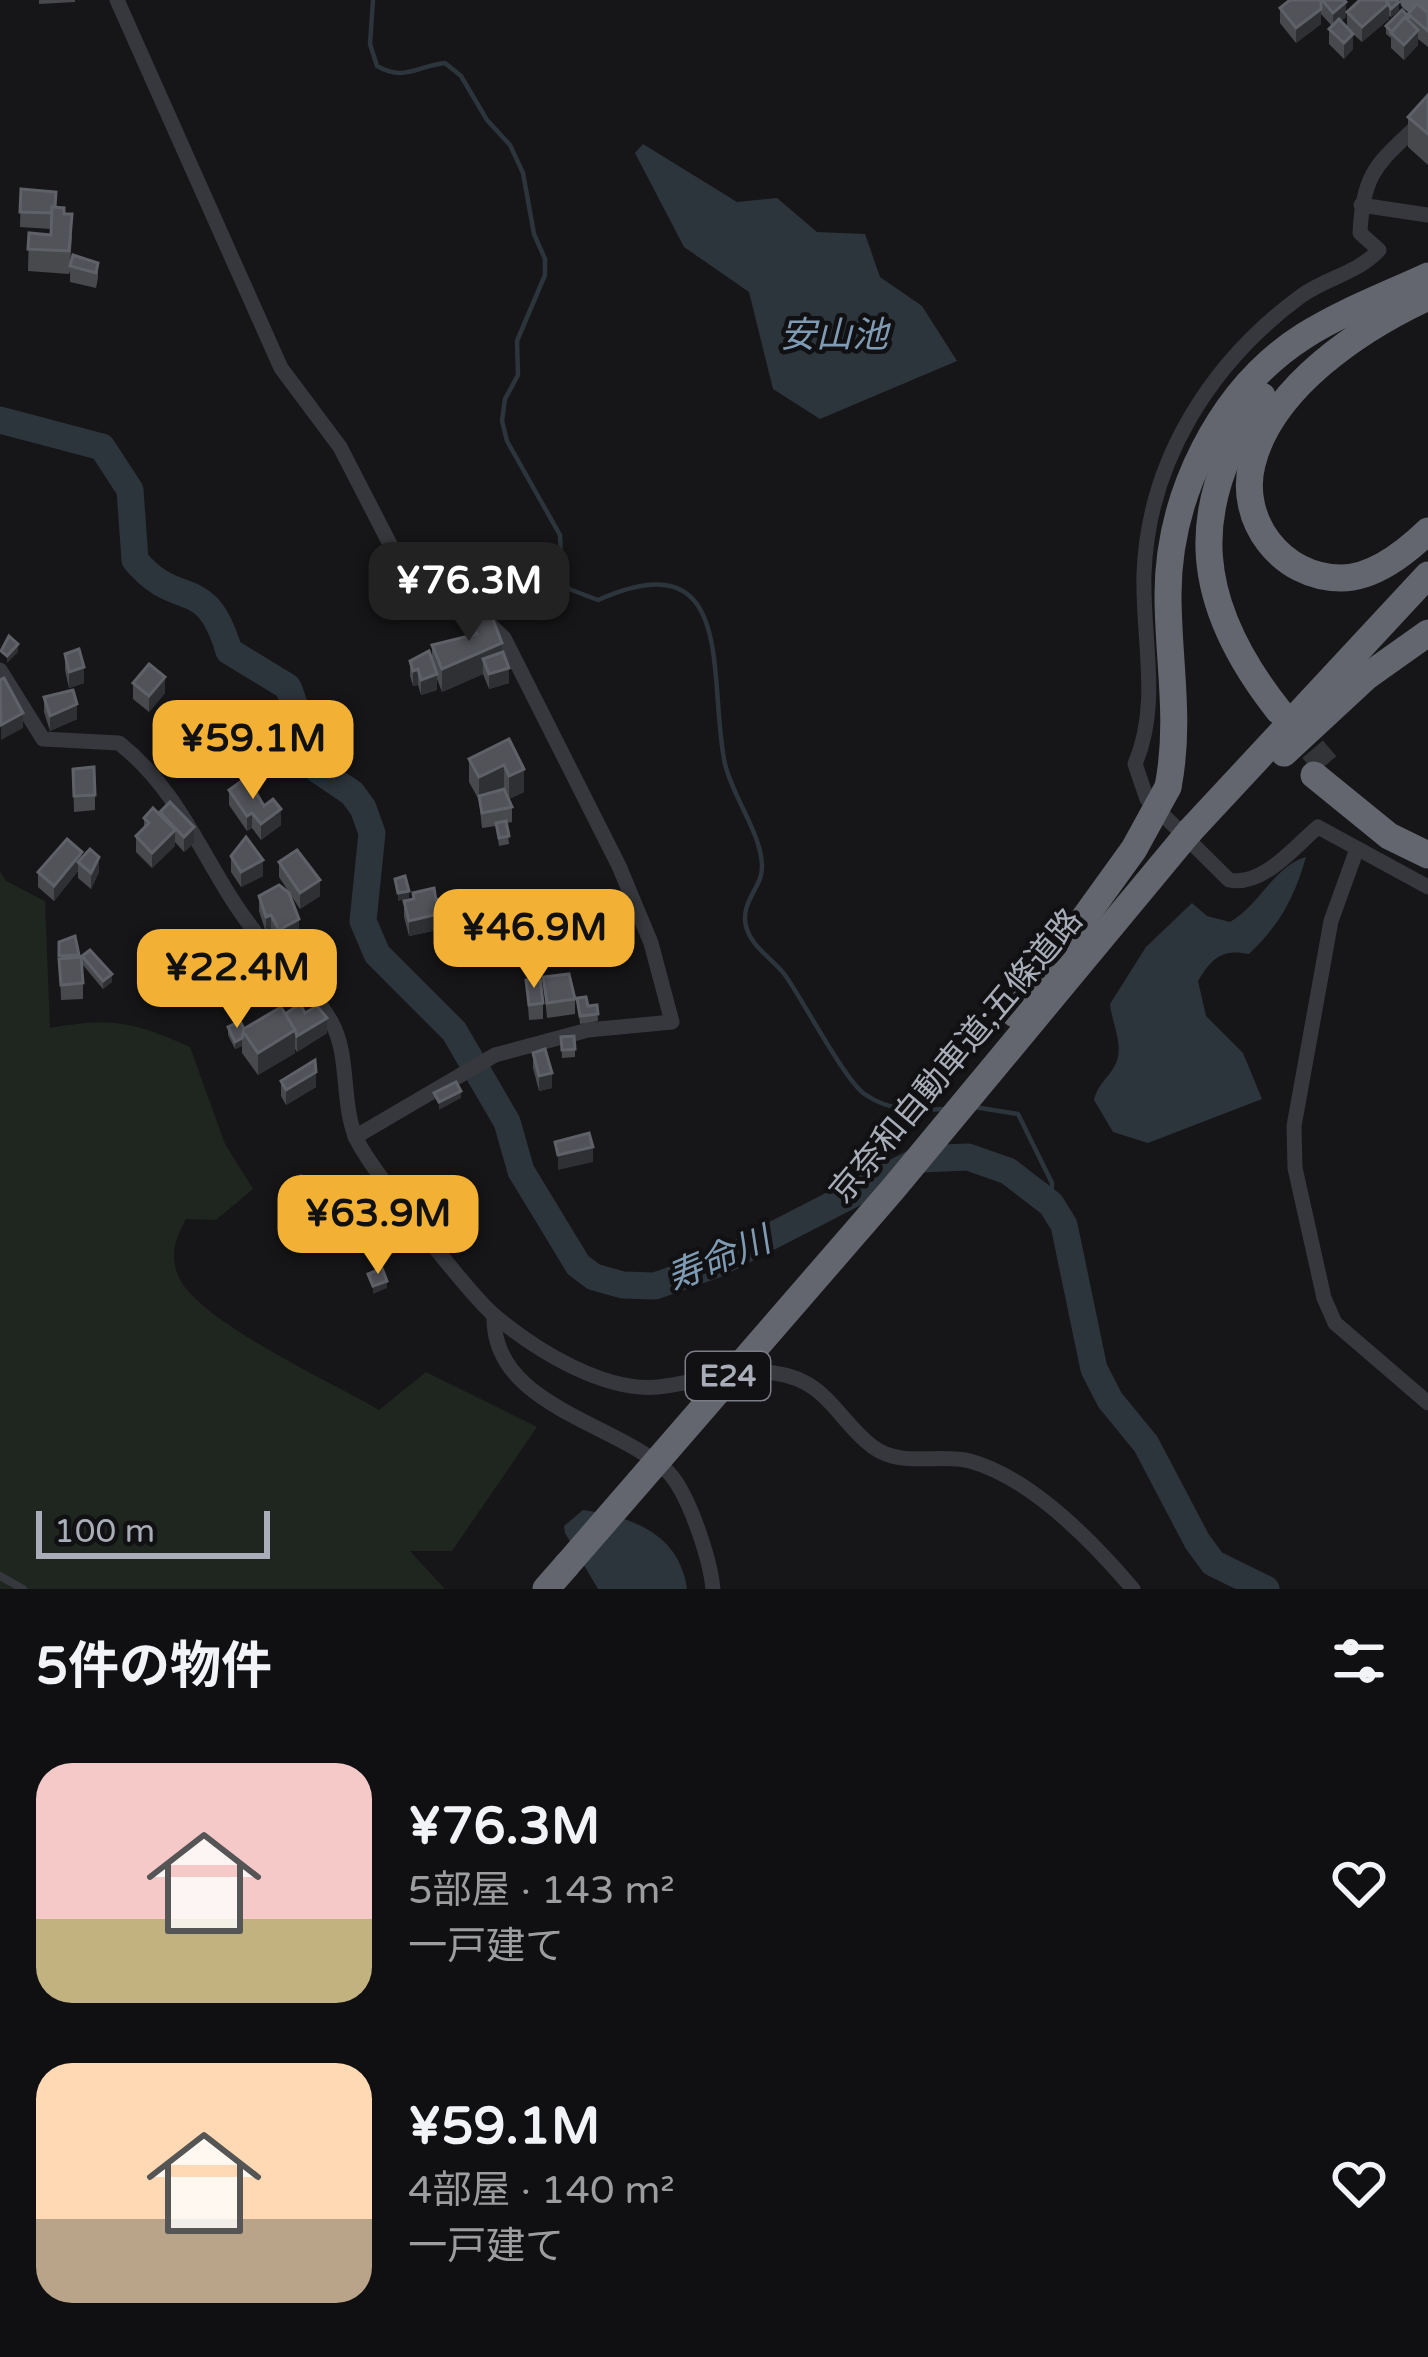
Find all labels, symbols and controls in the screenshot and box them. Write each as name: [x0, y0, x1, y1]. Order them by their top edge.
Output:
water label: 安山池: [780, 314, 891, 357]
pin: ¥76.3M: [371, 542, 567, 644]
text: ¥76.3M: [396, 557, 542, 604]
pin: ¥59.1M: [155, 700, 351, 802]
text: ¥59.1M: [180, 715, 326, 762]
pin: ¥46.9M: [436, 889, 632, 991]
street label: 京奈和自動車道;五條道路: [822, 901, 1091, 1211]
text: ¥46.9M: [461, 904, 607, 951]
pin: ¥22.4M: [139, 929, 335, 1031]
text: ¥22.4M: [164, 944, 310, 991]
pin: ¥63.9M: [280, 1175, 476, 1277]
text: ¥63.9M: [305, 1190, 451, 1237]
water label: 寿命川: [660, 1217, 780, 1300]
road number: E24: [686, 1352, 770, 1400]
scale bar: [36, 1505, 270, 1558]
text: 100 m: [54, 1512, 155, 1551]
icon: filters: [1326, 1628, 1392, 1694]
text: 5件の物件: [36, 1636, 272, 1698]
text: ¥76.3M: [408, 1796, 600, 1858]
icon: home: [132, 1811, 276, 1955]
icon: heart: [1326, 1850, 1392, 1916]
text: 5部屋 · 143 m²: [408, 1867, 675, 1914]
text: 一戸建て: [408, 1923, 564, 1970]
text: ¥59.1M: [408, 2096, 600, 2158]
icon: home: [132, 2111, 276, 2255]
icon: heart: [1326, 2150, 1392, 2216]
text: 4部屋 · 140 m²: [408, 2167, 675, 2214]
text: 一戸建て: [408, 2223, 564, 2270]

